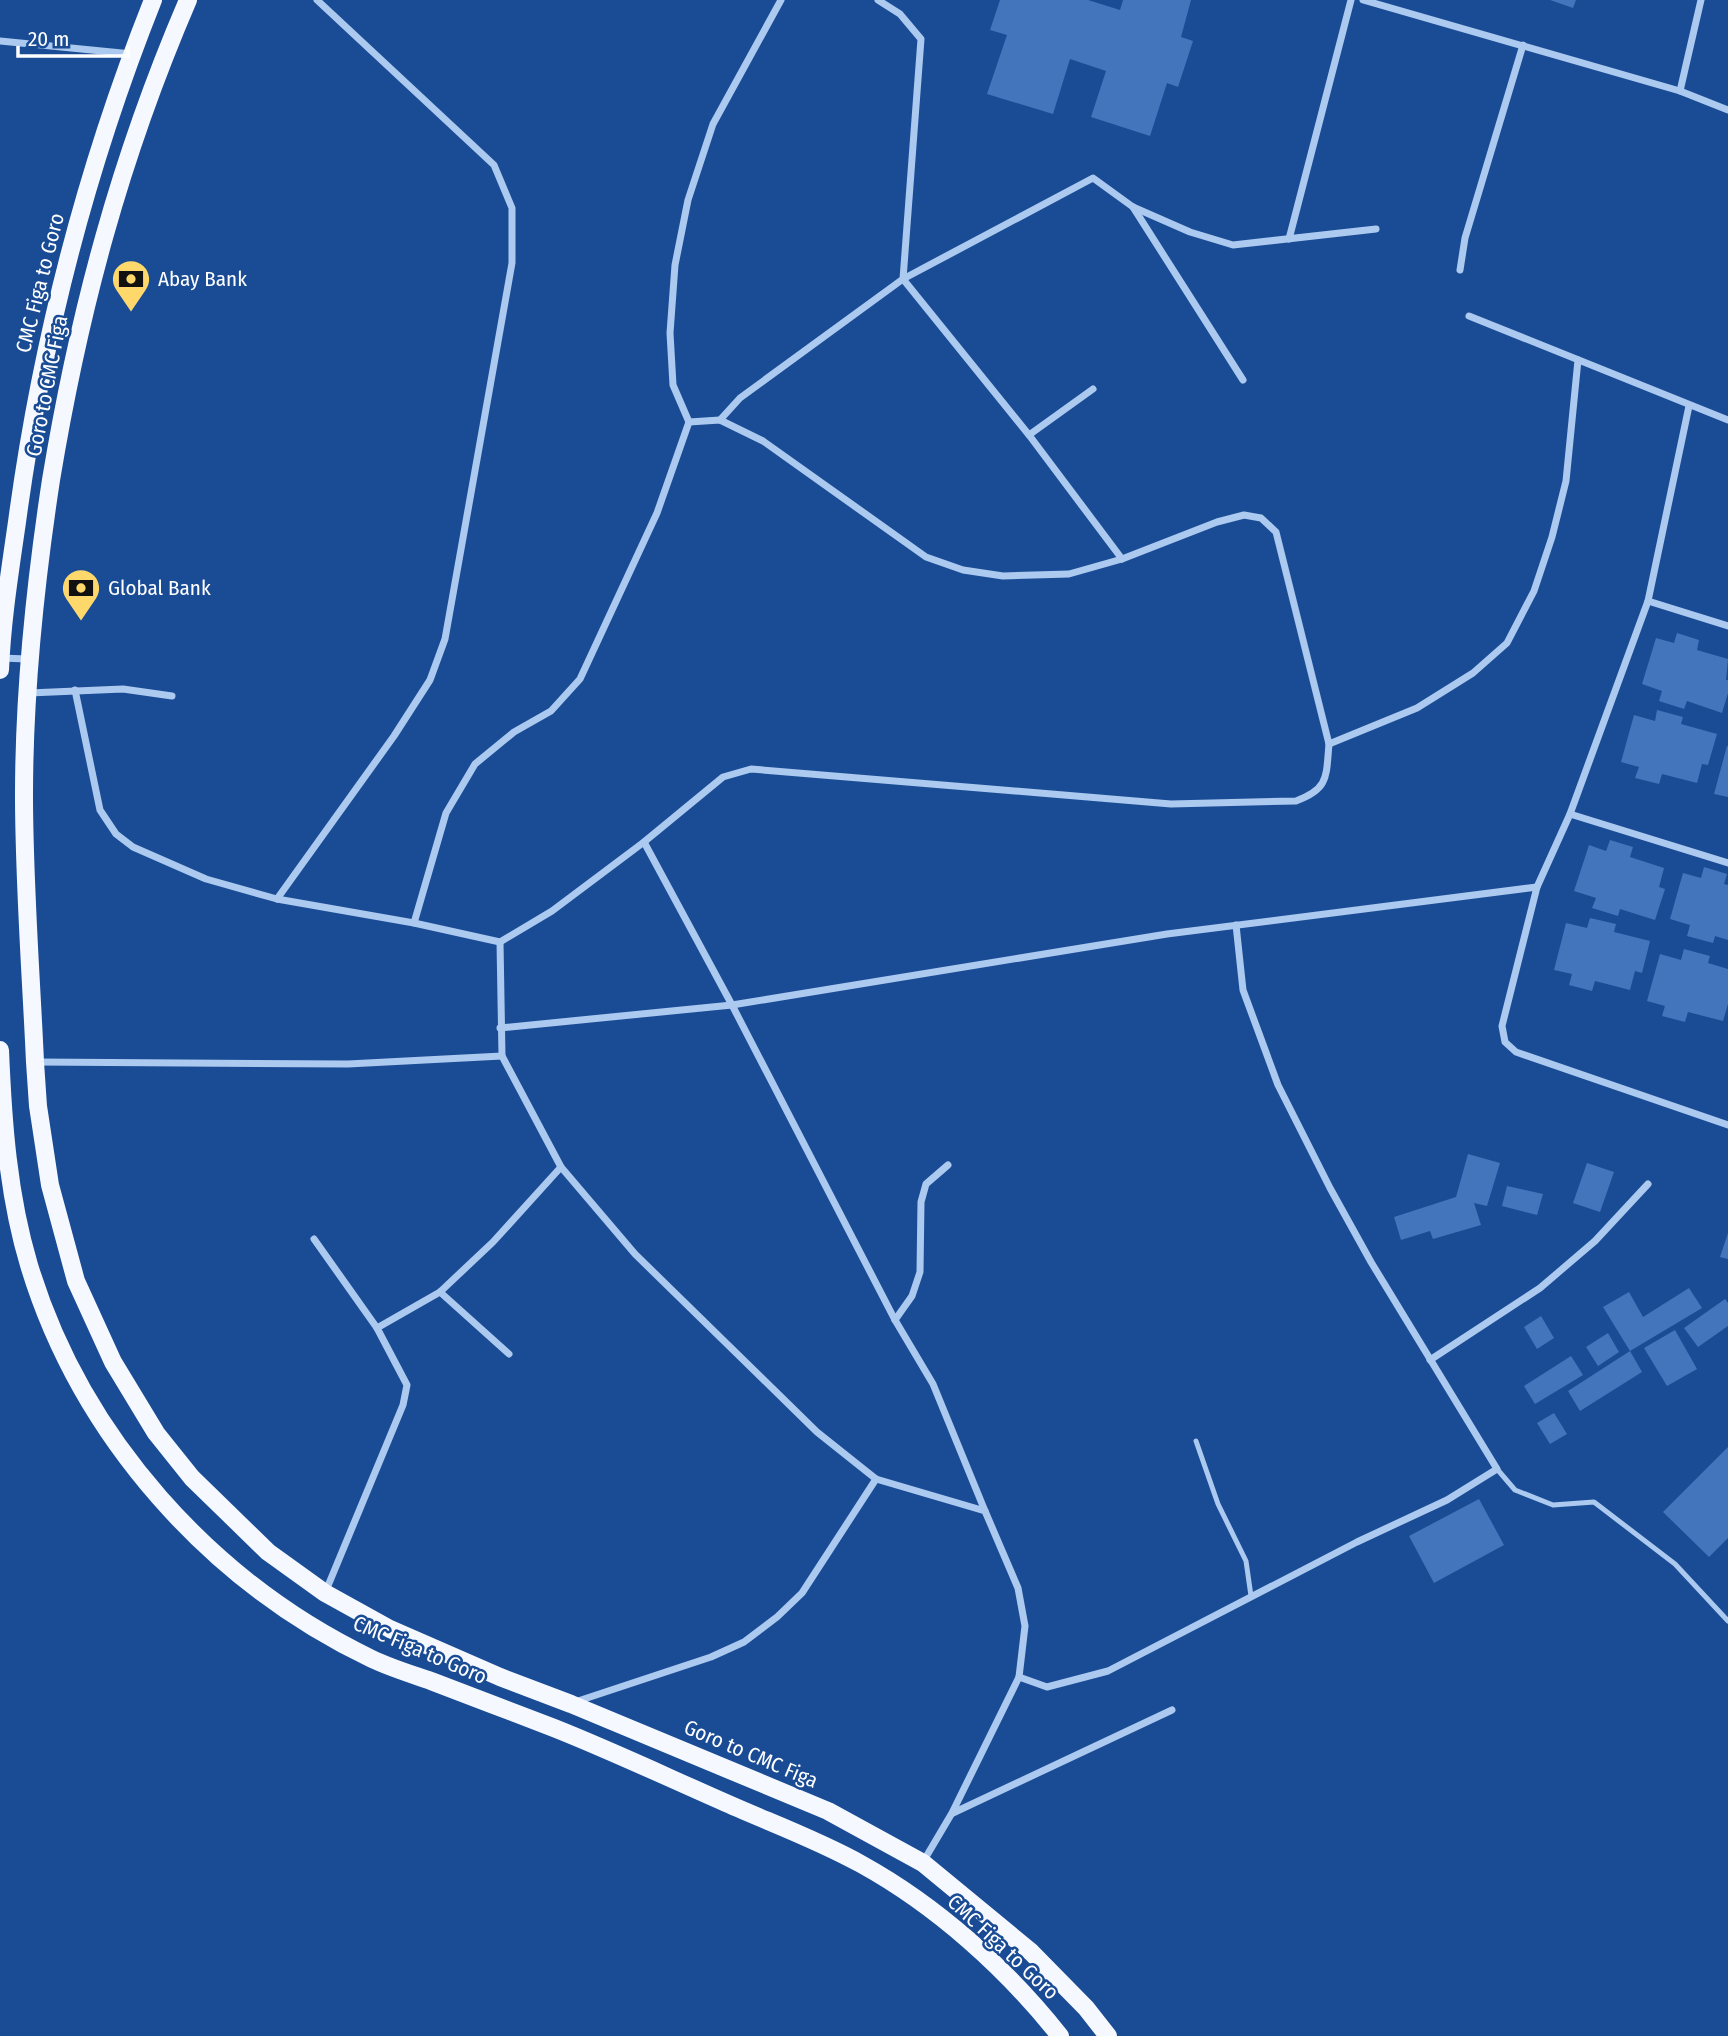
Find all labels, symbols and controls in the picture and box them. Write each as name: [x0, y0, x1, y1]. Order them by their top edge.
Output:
scale bar: [18, 14, 128, 58]
text: 20 m: [28, 26, 69, 52]
street label: CMC Figa to Goro: [10, 211, 70, 355]
bank icon: Abay Bank: [110, 258, 152, 313]
place label: Abay Bank: [158, 266, 247, 292]
street label: Goro to CMC Figa: [21, 313, 73, 459]
bank icon: Global Bank: [60, 567, 102, 622]
place label: Global Bank: [108, 575, 211, 601]
street label: CMC Figa to Goro: [349, 1610, 491, 1690]
street label: Goro to CMC Figa: [680, 1714, 822, 1794]
street label: CMC Figa to Goro: [942, 1889, 1064, 2005]

